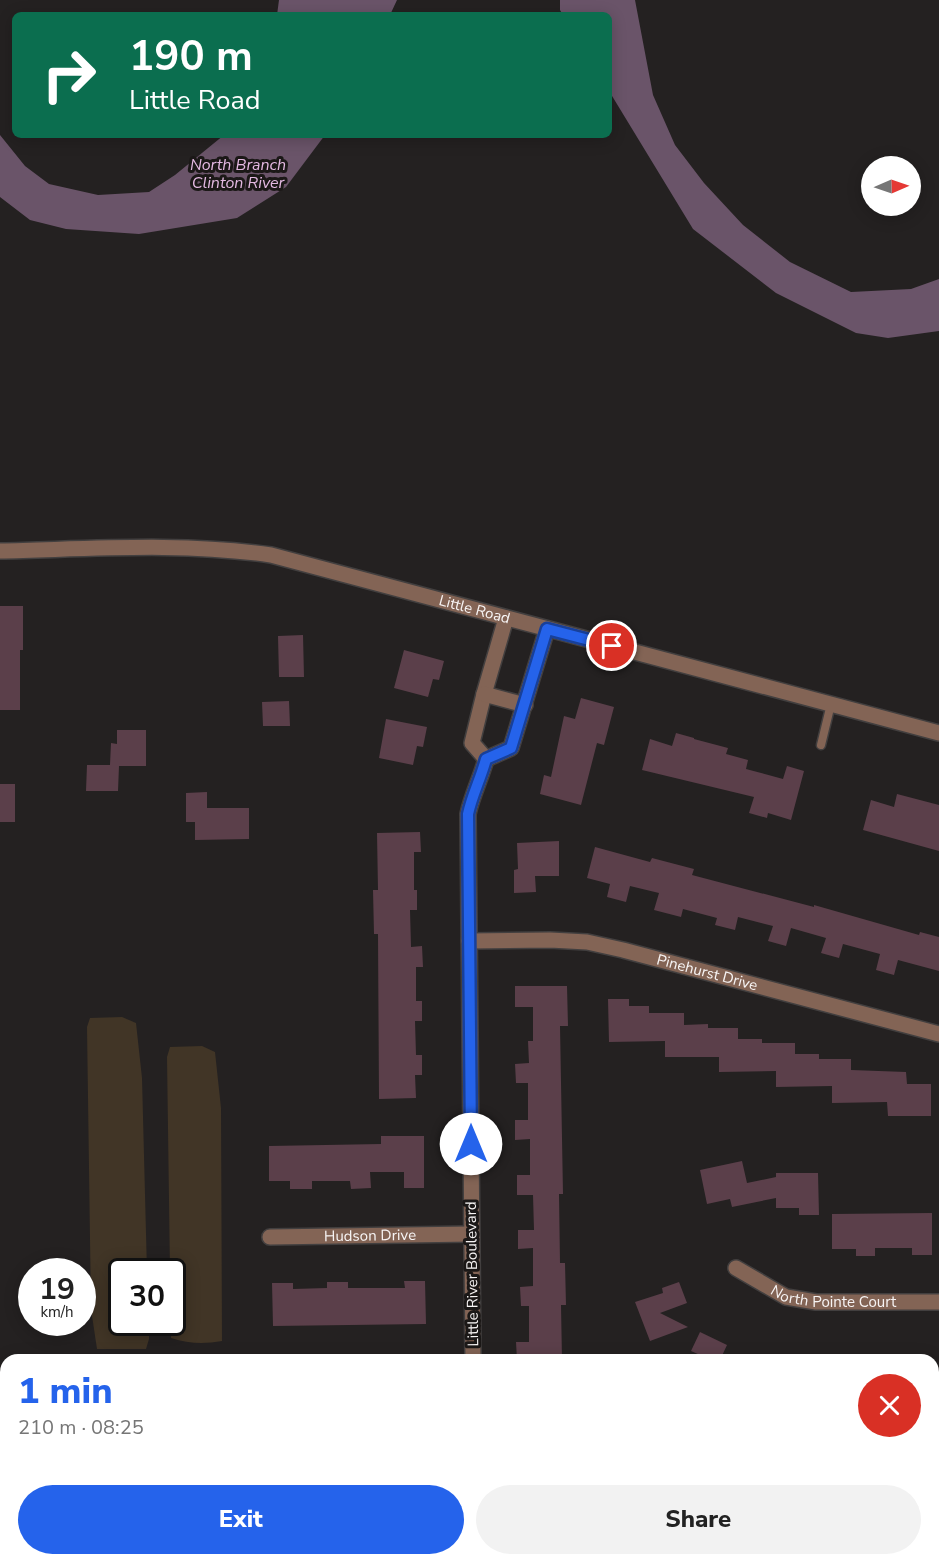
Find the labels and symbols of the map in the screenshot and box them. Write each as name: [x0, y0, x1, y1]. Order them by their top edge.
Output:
water label: North Branch Clinton River: [190, 154, 286, 194]
north arrow: [861, 156, 921, 216]
street label: Little Road: [437, 590, 512, 628]
pin: [586, 620, 637, 671]
street label: Pinehurst Drive: [654, 949, 760, 995]
position arrow: [439, 1112, 503, 1176]
street label: Little River Boulevard: [461, 1201, 483, 1347]
street label: Hudson Drive: [324, 1225, 416, 1246]
speed limit sign: 30: [108, 1258, 186, 1336]
street label: North Pointe Court: [767, 1280, 897, 1312]

